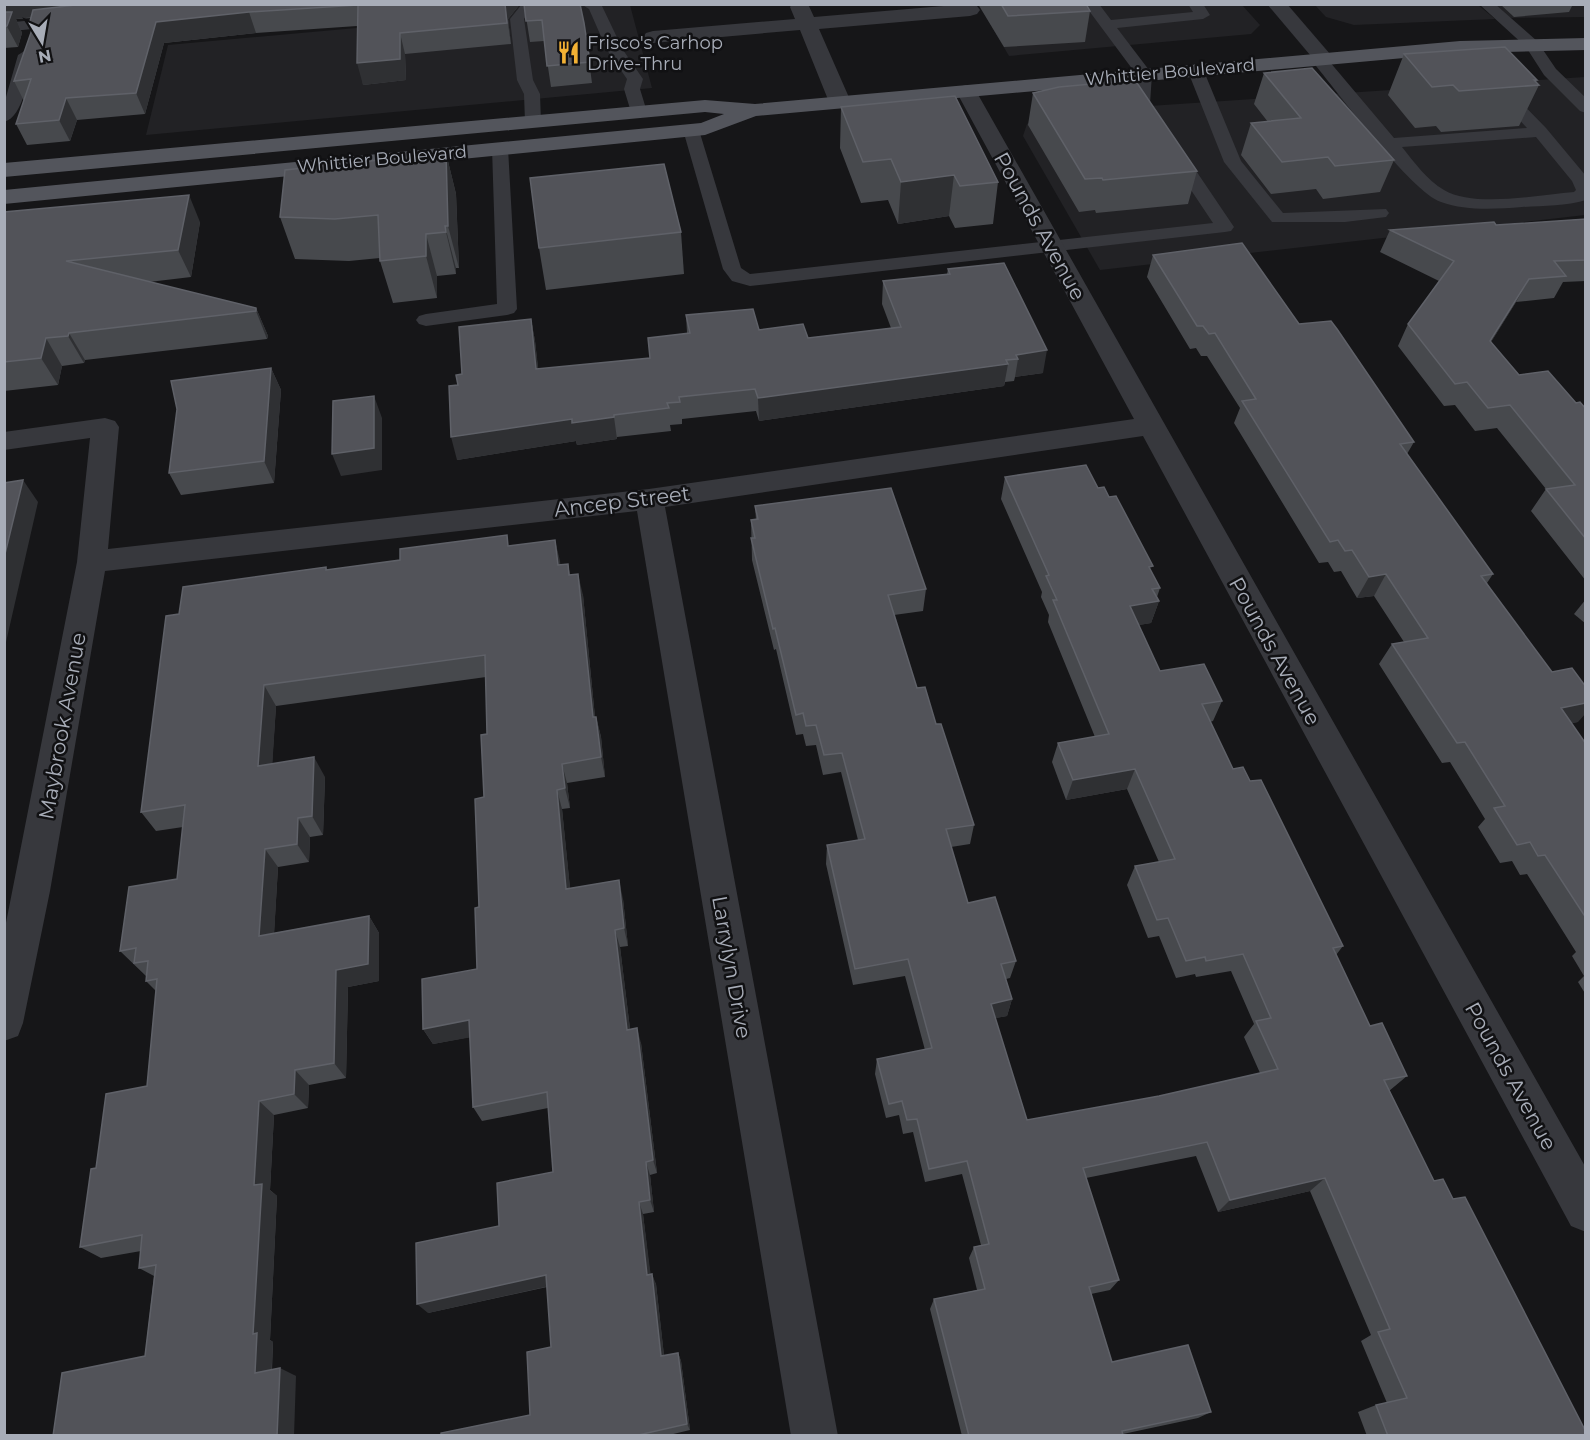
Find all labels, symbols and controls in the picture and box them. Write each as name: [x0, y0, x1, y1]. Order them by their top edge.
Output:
north arrow: [12, 12, 72, 72]
place label: Frisco's Carhop Drive-Thru: [587, 32, 723, 75]
restaurant icon: Frisco's Carhop Drive-Thru: [556, 40, 582, 66]
text: N: [37, 46, 53, 67]
street label: Whittier Boulevard: [1084, 54, 1256, 90]
street label: Whittier Boulevard: [296, 141, 468, 177]
street label: Pounds Avenue: [989, 148, 1091, 304]
street label: Ancep Street: [553, 480, 691, 522]
street label: Pounds Avenue: [1224, 573, 1326, 729]
street label: Maybrook Avenue: [33, 631, 91, 821]
street label: Larrylyn Drive: [707, 894, 757, 1040]
street label: Pounds Avenue: [1460, 998, 1562, 1154]

